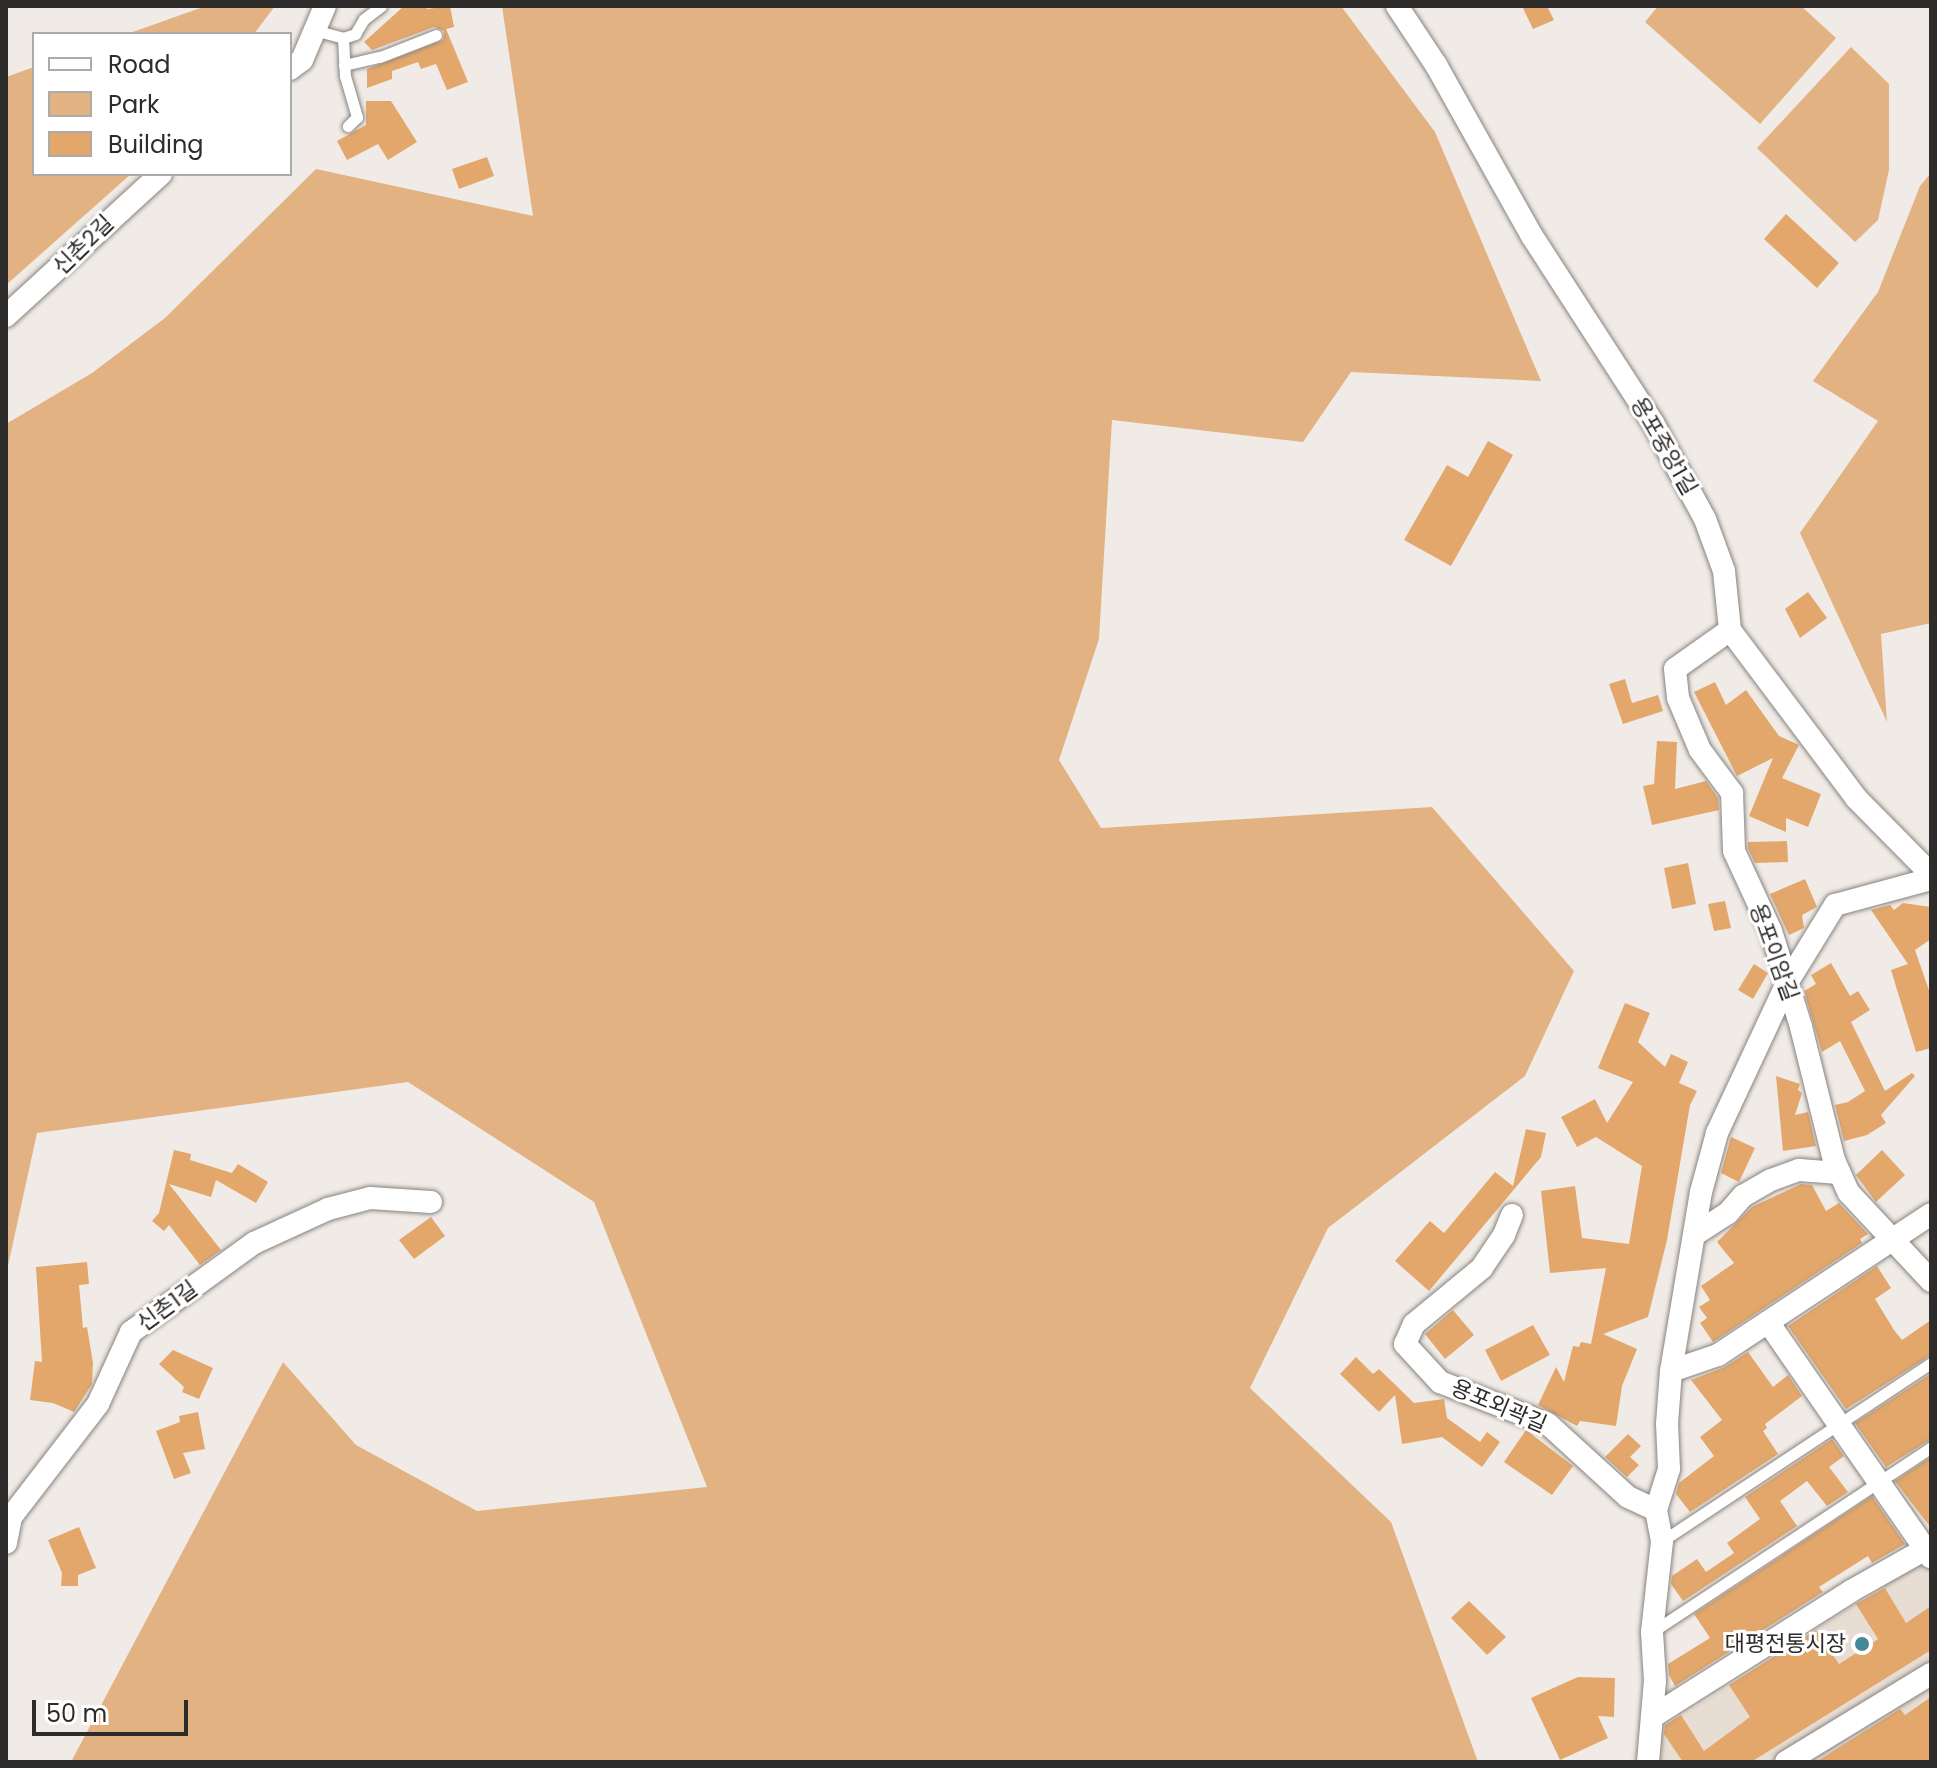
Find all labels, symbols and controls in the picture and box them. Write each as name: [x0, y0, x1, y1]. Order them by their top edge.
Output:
legend: [32, 32, 292, 176]
text: Road: [108, 48, 170, 81]
text: Park: [108, 88, 159, 121]
text: Building: [108, 128, 204, 161]
street label: 신촌2길: [47, 210, 119, 280]
street label: 용포중앙1길: [1626, 393, 1702, 499]
street label: 용포이암길: [1744, 900, 1804, 1004]
street label: 신촌1길: [132, 1275, 202, 1337]
street label: 용포외곽길: [1447, 1374, 1551, 1438]
place label: 대평전통시장: [1725, 1631, 1846, 1657]
marker: 대평전통시장: [1853, 1635, 1871, 1653]
scale bar: [36, 1684, 192, 1734]
text: 50 m: [46, 1697, 107, 1730]

